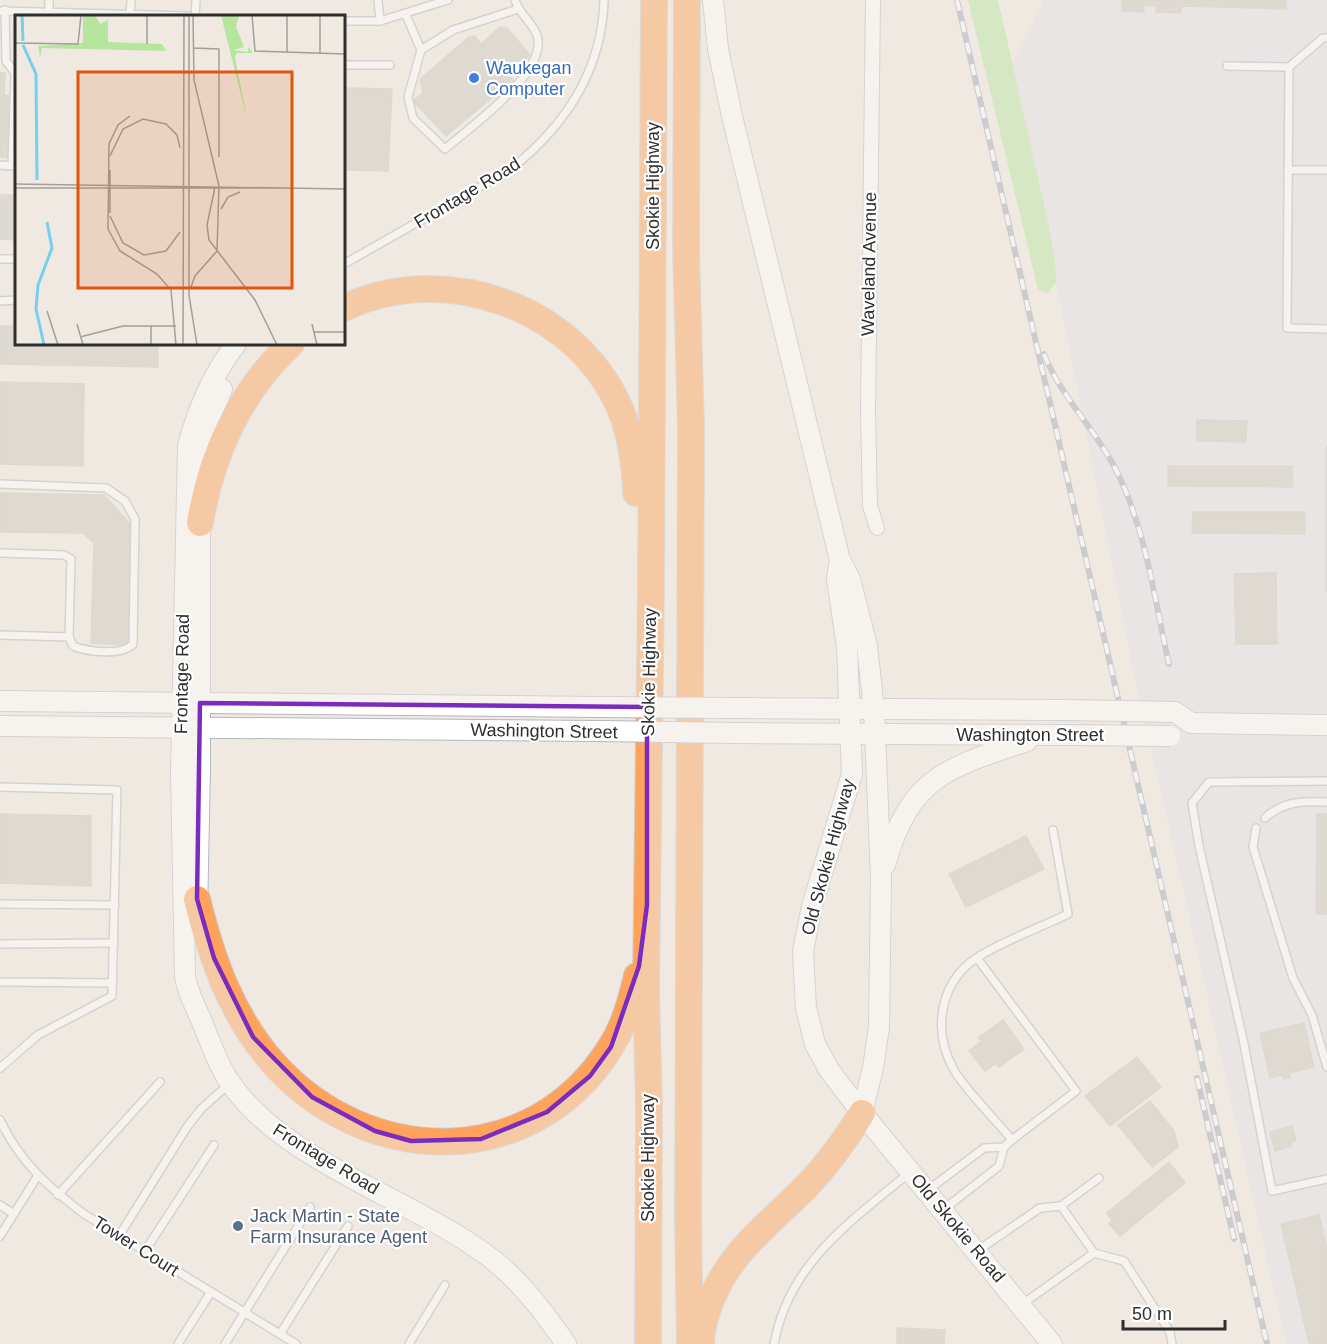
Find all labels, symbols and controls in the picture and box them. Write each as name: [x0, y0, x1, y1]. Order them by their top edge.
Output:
inset map: [15, 15, 345, 345]
place label: Waukegan Computer: [486, 58, 571, 99]
marker: Waukegan Computer: [467, 71, 481, 85]
street label: Skokie Highway: [643, 122, 663, 250]
street label: Frontage Road: [410, 154, 524, 232]
street label: Waveland Avenue: [858, 192, 880, 336]
street label: Skokie Highway: [638, 608, 660, 736]
street label: Frontage Road: [171, 614, 193, 734]
street label: Washington Street: [470, 720, 618, 742]
street label: Washington Street: [956, 725, 1104, 745]
street label: Old Skokie Highway: [797, 777, 859, 937]
street label: Skokie Highway: [638, 1094, 658, 1222]
street label: Frontage Road: [269, 1120, 383, 1198]
street label: Old Skokie Road: [907, 1170, 1009, 1286]
place label: Jack Martin - State Farm Insurance Agent: [250, 1206, 427, 1247]
street label: Tower Court: [90, 1212, 182, 1280]
marker: Jack Martin - State Farm Insurance Agent: [231, 1219, 245, 1233]
scale bar: [1123, 1293, 1225, 1331]
text: 50 m: [1132, 1304, 1172, 1324]

